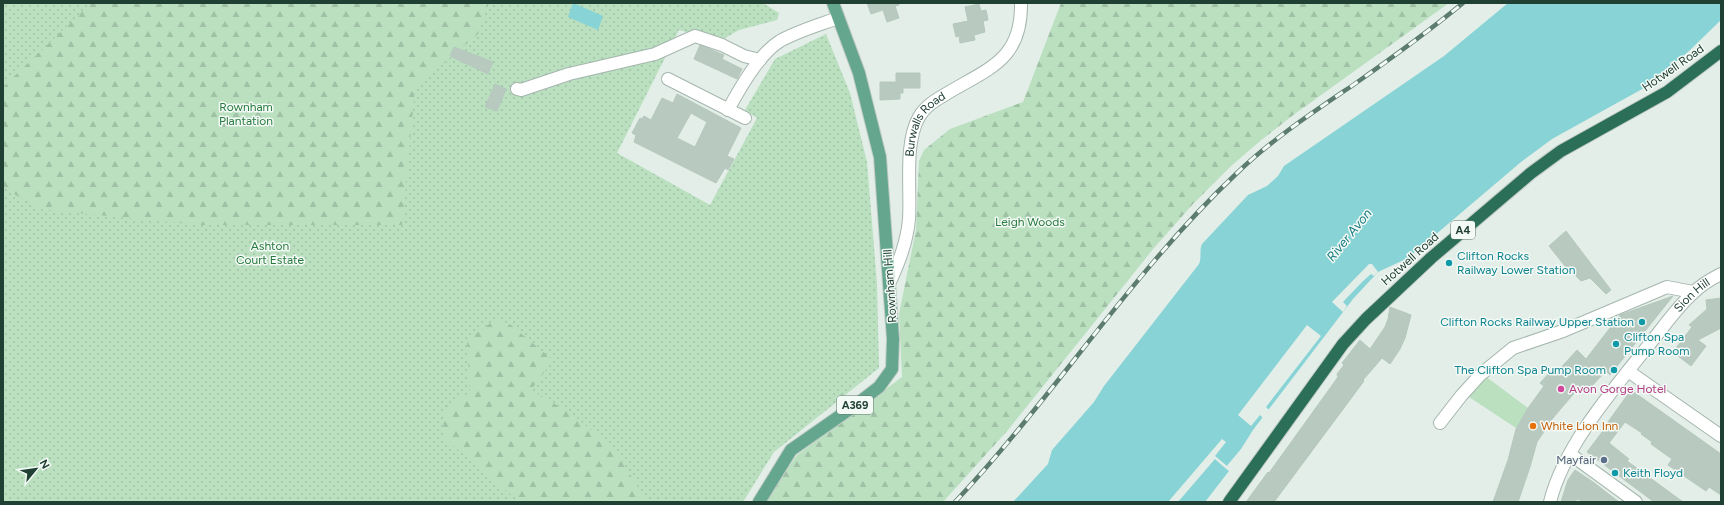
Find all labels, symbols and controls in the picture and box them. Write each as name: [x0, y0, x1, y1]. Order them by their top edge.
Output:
street label: Hotwell Road: [1639, 42, 1707, 94]
street label: Burwalls Road: [902, 89, 948, 157]
park label: Rownham Plantation: [219, 100, 273, 128]
water label: River Avon: [1323, 206, 1375, 264]
park label: Leigh Woods: [995, 215, 1065, 229]
road number: A4: [1451, 221, 1475, 239]
street label: Hotwell Road: [1378, 230, 1442, 288]
park label: Ashton Court Estate: [236, 239, 305, 267]
street label: Rownham Hill: [880, 249, 900, 323]
place label: Clifton Rocks Railway Lower Station: [1457, 249, 1576, 277]
marker: Clifton Rocks Railway Lower Station: [1444, 258, 1454, 268]
street label: Sion Hill: [1671, 275, 1712, 315]
place label: Clifton Rocks Railway Upper Station: [1440, 315, 1634, 329]
marker: Clifton Rocks Railway Upper Station: [1637, 317, 1647, 327]
place label: Clifton Spa Pump Room: [1624, 330, 1690, 358]
marker: Clifton Spa Pump Room: [1611, 339, 1621, 349]
place label: The Clifton Spa Pump Room: [1454, 363, 1606, 377]
marker: The Clifton Spa Pump Room: [1609, 365, 1619, 375]
place label: Avon Gorge Hotel: [1569, 382, 1666, 396]
marker: Avon Gorge Hotel: [1556, 384, 1566, 394]
road number: A369: [837, 396, 873, 414]
place label: White Lion Inn: [1541, 419, 1619, 433]
marker: White Lion Inn: [1528, 421, 1538, 431]
north arrow: [16, 449, 56, 489]
place label: Mayfair: [1556, 453, 1596, 467]
marker: Mayfair: [1599, 455, 1609, 465]
text: N: [37, 458, 52, 471]
place label: Keith Floyd: [1623, 466, 1683, 480]
marker: Keith Floyd: [1610, 468, 1620, 478]

